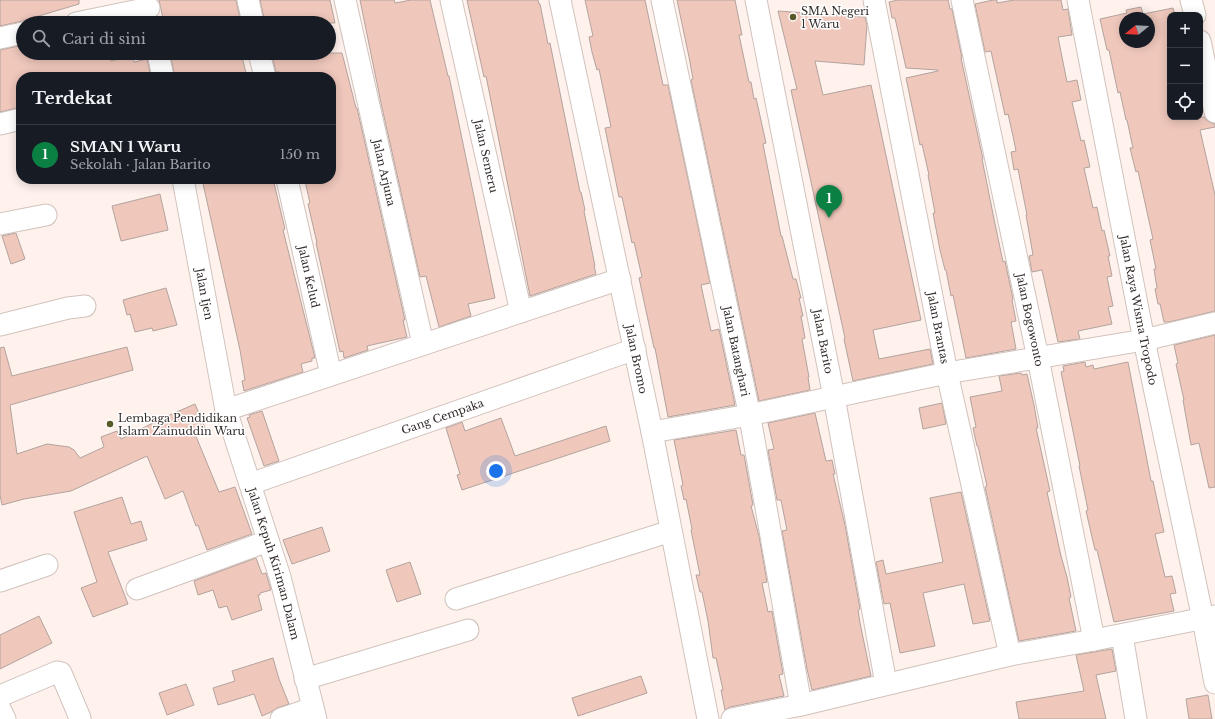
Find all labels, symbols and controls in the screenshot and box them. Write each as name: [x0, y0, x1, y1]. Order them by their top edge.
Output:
place label: SMA Negeri 1 Waru: [801, 4, 869, 31]
marker: SMA Negeri 1 Waru: [788, 12, 798, 22]
north arrow: [1119, 12, 1155, 48]
map controls: [1167, 12, 1203, 120]
button: +: [1167, 12, 1203, 48]
search box: [16, 16, 336, 60]
icon: search: [30, 27, 52, 49]
text: Cari di sini: [62, 29, 146, 48]
button: −: [1167, 48, 1203, 84]
button: locate: [1167, 84, 1203, 120]
text: Terdekat: [32, 88, 112, 109]
street label: Jalan Semeru: [471, 116, 501, 195]
street label: Jalan Arjuna: [369, 136, 399, 208]
text: SMAN 1 Waru: [70, 137, 181, 156]
text: 1: [42, 146, 48, 163]
text: 150 m: [280, 146, 320, 163]
text: Sekolah · Jalan Barito: [70, 156, 211, 173]
pin: 1: [816, 185, 842, 218]
street label: Jalan Raya Wisma Tropodo: [1116, 232, 1160, 386]
street label: Jalan Kelud: [295, 242, 323, 310]
street label: Jalan Ijen: [192, 265, 216, 321]
street label: Jalan Bogowonto: [1013, 270, 1047, 368]
street label: Jalan Brantas: [924, 289, 952, 365]
street label: Jalan Batanghari: [719, 303, 753, 398]
street label: Jalan Barito: [810, 306, 836, 375]
street label: Jalan Bromo: [622, 321, 651, 395]
street label: Gang Cempaka: [399, 395, 486, 437]
place label: Lembaga Pendidikan Islam Zainuddin Waru: [118, 411, 246, 438]
marker: Lembaga Pendidikan Islam Zainuddin Waru: [105, 419, 115, 429]
your location: [486, 461, 506, 481]
street label: Jalan Kepuh Kiriman Dalam: [244, 484, 303, 641]

